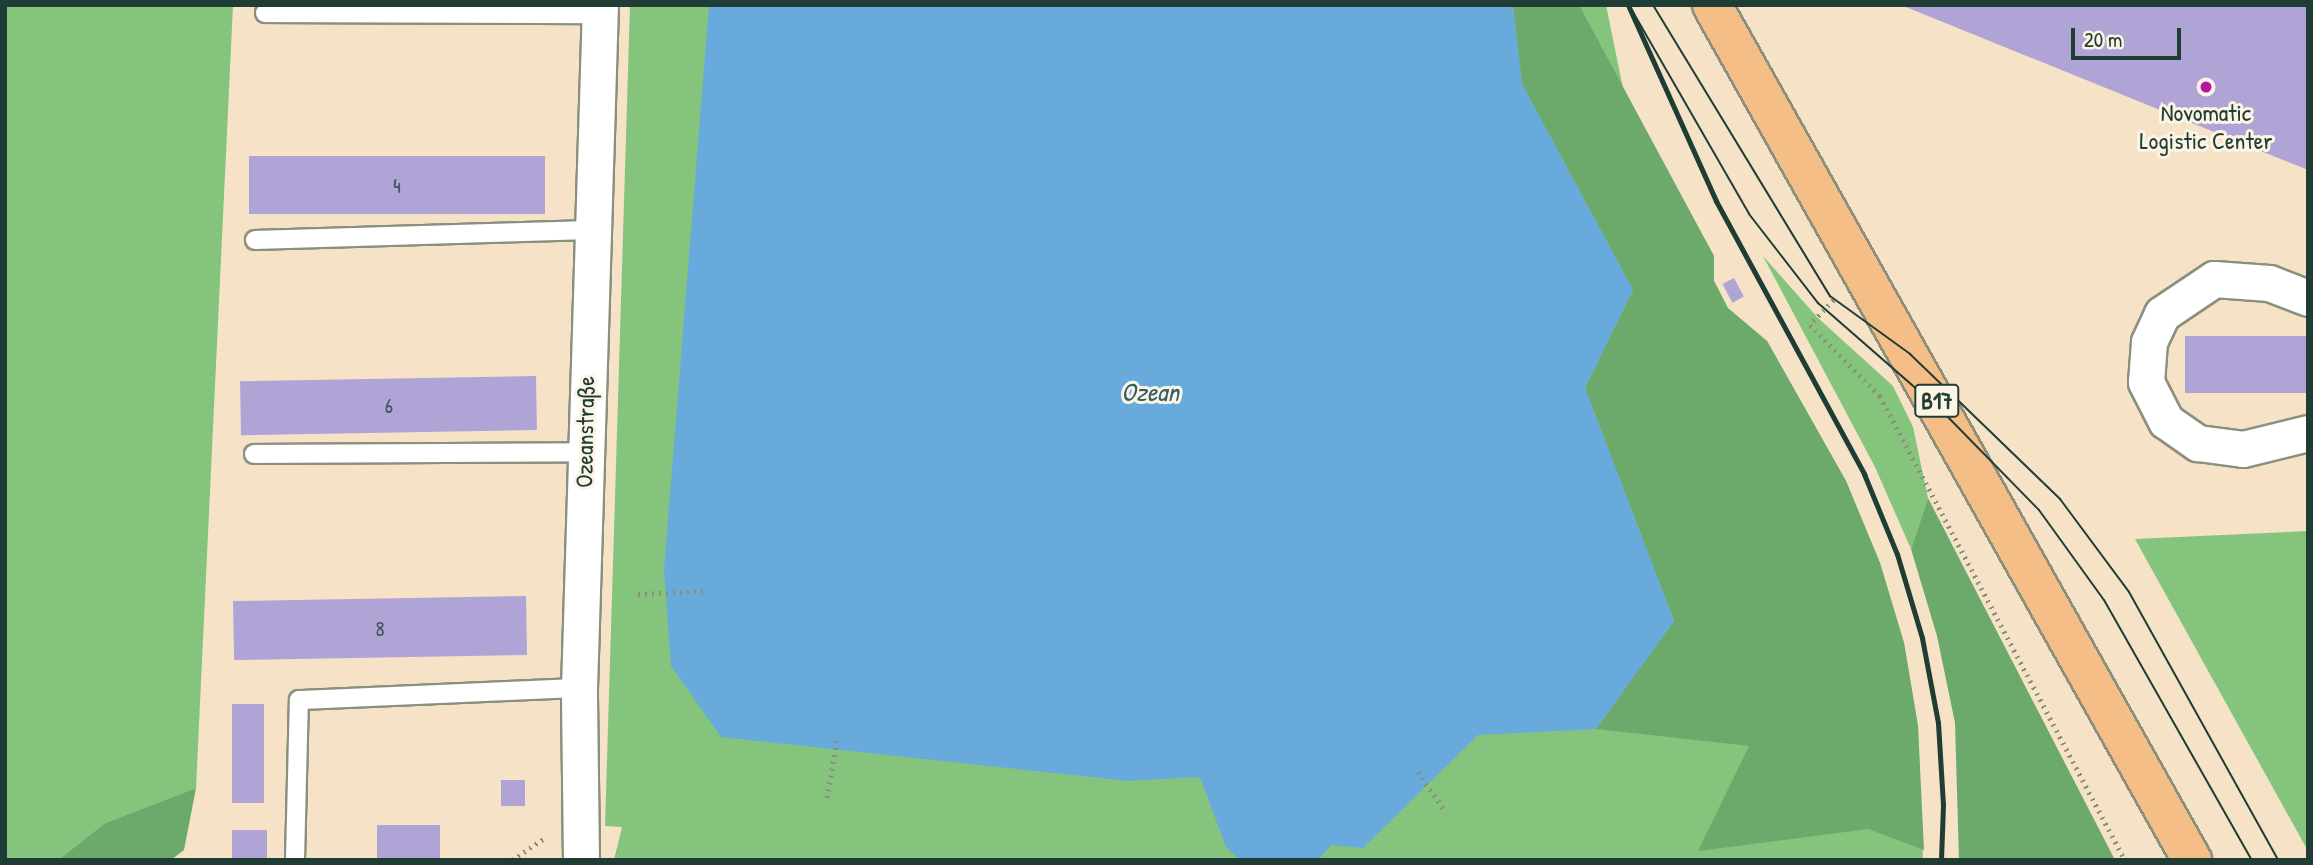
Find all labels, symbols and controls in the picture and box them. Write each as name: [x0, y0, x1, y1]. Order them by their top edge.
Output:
scale bar: [2075, 14, 2185, 58]
text: 20 m: [2084, 25, 2122, 54]
marker: Novomatic Logistic Center: [2198, 79, 2214, 95]
place label: Novomatic Logistic Center: [2140, 99, 2272, 155]
house number: 4: [393, 173, 401, 199]
street label: Ozeanstraße: [570, 376, 600, 488]
water label: Ozean: [1121, 376, 1179, 408]
road number: B17: [1914, 382, 1960, 420]
house number: 6: [385, 393, 393, 419]
house number: 8: [375, 616, 385, 642]

